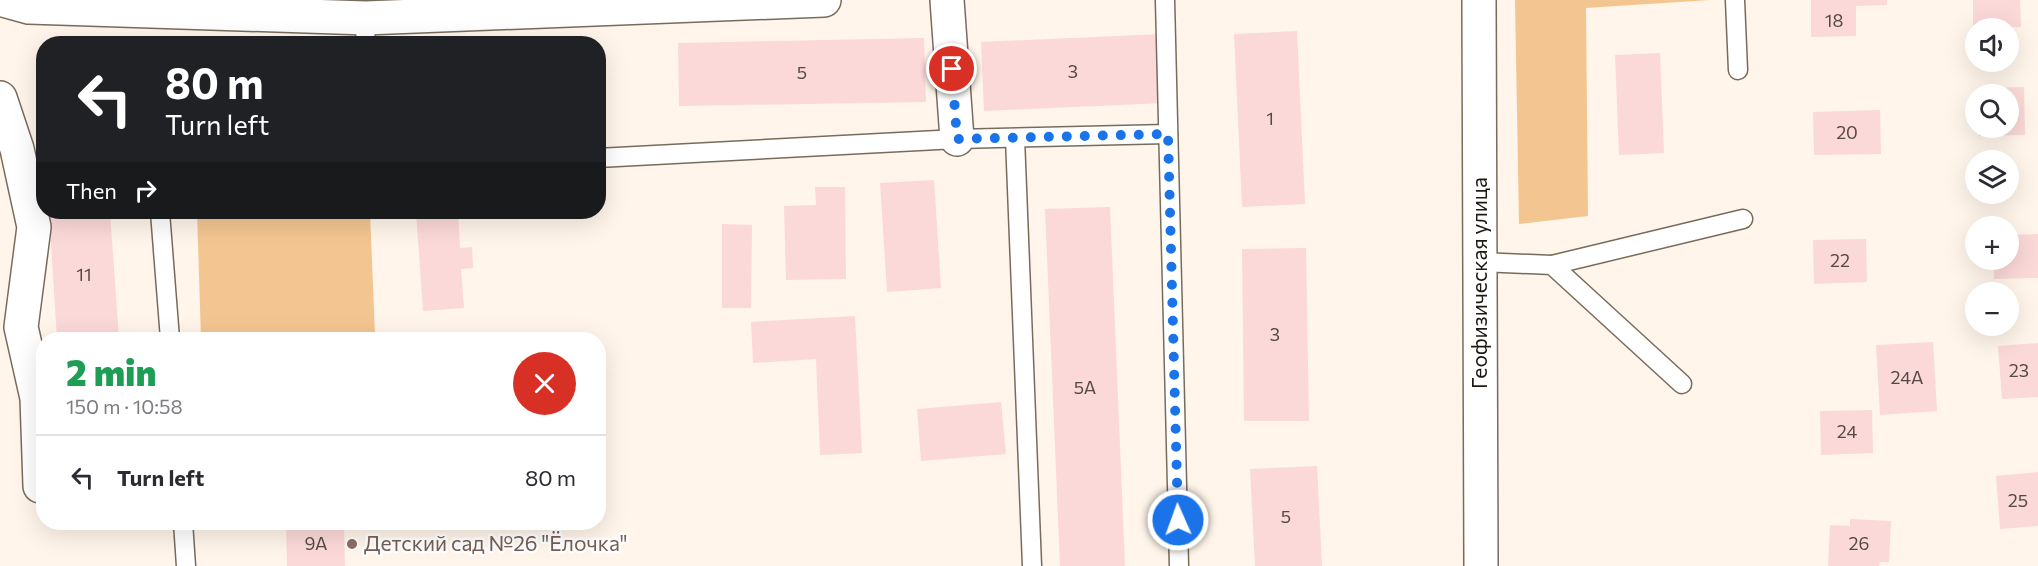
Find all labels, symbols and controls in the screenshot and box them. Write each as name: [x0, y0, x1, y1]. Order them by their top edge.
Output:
house number: 18: [1825, 9, 1843, 31]
map controls: [1965, 18, 2019, 336]
button: sound: [1965, 18, 2019, 72]
pin: [926, 43, 977, 94]
icon: arrive: [935, 52, 968, 85]
text: 80 m: [165, 56, 264, 108]
icon: left: [66, 60, 144, 138]
house number: 3: [1068, 60, 1078, 82]
house number: 5: [797, 61, 807, 83]
button: search: [1965, 84, 2019, 138]
house number: 1: [1266, 107, 1274, 129]
text: Turn left: [165, 108, 269, 141]
house number: 20: [1836, 121, 1858, 143]
button: layers: [1965, 150, 2019, 204]
icon: right: [129, 174, 162, 207]
text: Then: [66, 177, 117, 204]
street label: Геофизическая улица: [1466, 177, 1491, 389]
button: +: [1965, 216, 2019, 270]
house number: 22: [1830, 249, 1850, 271]
house number: 11: [76, 263, 92, 285]
button: −: [1965, 282, 2019, 336]
house number: 3: [1270, 323, 1280, 345]
text: 2 min: [66, 349, 156, 393]
button: close: [513, 352, 576, 415]
house number: 23: [2009, 359, 2029, 381]
house number: 24А: [1891, 366, 1923, 388]
house number: 5А: [1074, 376, 1096, 398]
text: 150 m · 10:58: [66, 394, 183, 418]
house number: 24: [1837, 420, 1857, 442]
icon: left: [66, 461, 99, 494]
text: Turn left: [117, 464, 204, 491]
text: 80 m: [525, 464, 576, 491]
position arrow: [1146, 488, 1210, 552]
house number: 25: [2008, 489, 2028, 511]
house number: 5: [1281, 505, 1291, 527]
place label: Детский сад №26 "Ёлочка": [364, 530, 628, 555]
house number: 9А: [305, 532, 327, 554]
house number: 26: [1849, 532, 1869, 554]
marker: Детский сад №26 "Ёлочка": [345, 537, 359, 551]

